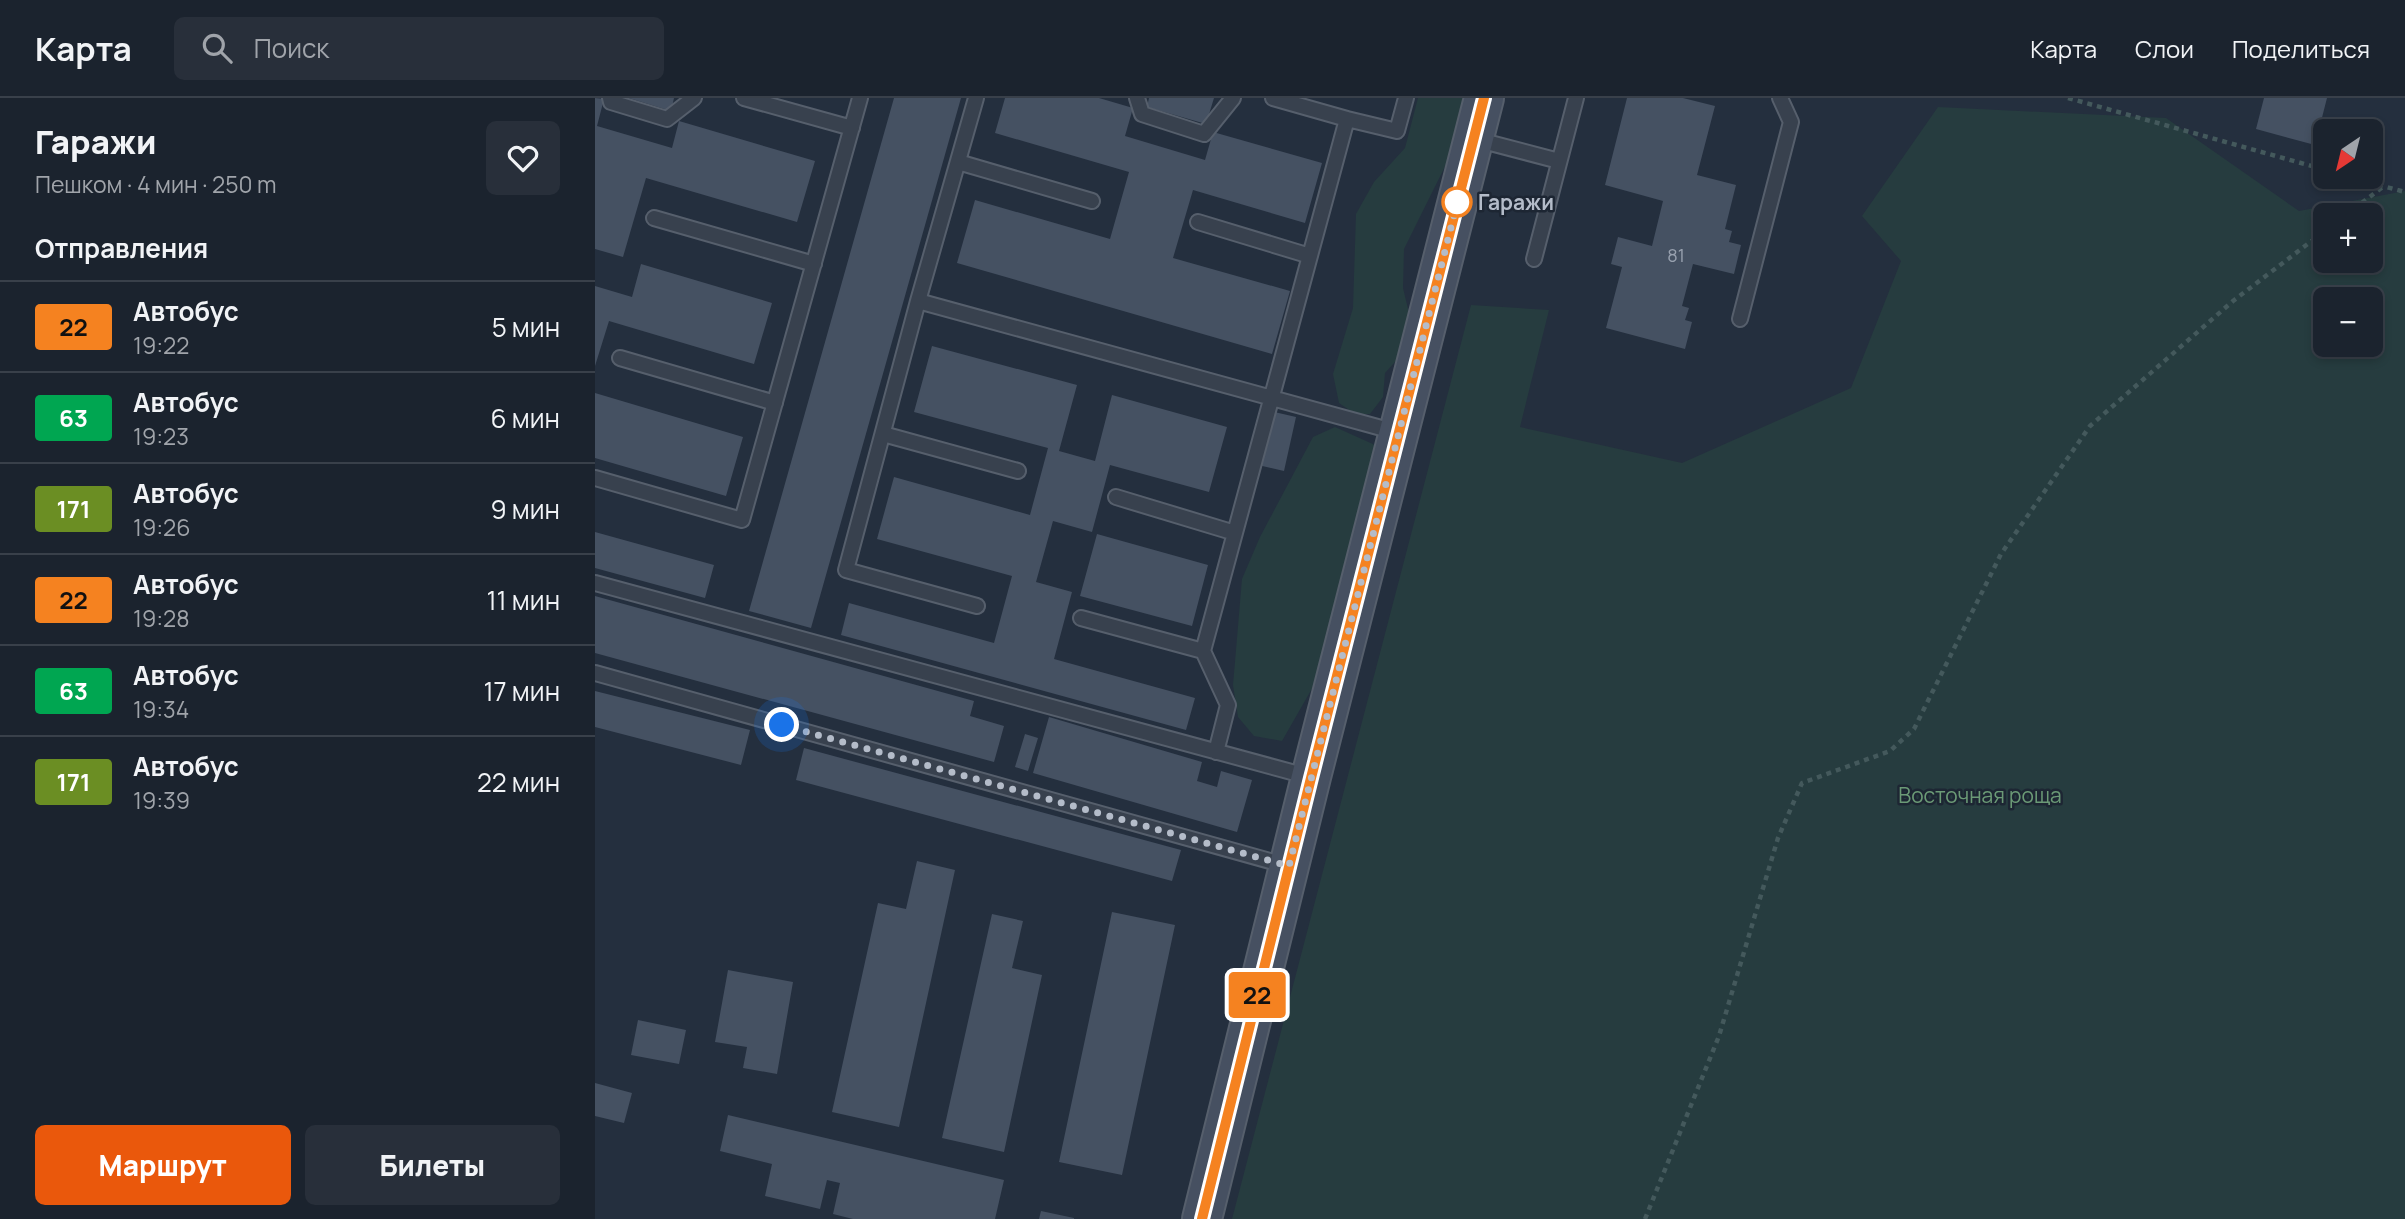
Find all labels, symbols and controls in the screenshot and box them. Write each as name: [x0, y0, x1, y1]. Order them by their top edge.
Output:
search box: [174, 17, 664, 80]
text: Карта: [35, 26, 132, 71]
icon: search: [198, 29, 236, 67]
text: Поиск: [254, 30, 329, 66]
text: Карта: [2030, 32, 2097, 65]
text: Слои: [2135, 32, 2194, 65]
text: Поделиться: [2232, 32, 2370, 65]
text: Гаражи: [35, 119, 156, 164]
north arrow: [2313, 119, 2383, 189]
map controls: [2313, 119, 2383, 357]
button: heart: [486, 121, 560, 195]
text: Пешком · 4 мин · 250 m: [35, 168, 277, 200]
marker: Гаражи: [1442, 187, 1472, 217]
place label: Гаражи: [1478, 188, 1554, 216]
button: +: [2313, 203, 2383, 273]
text: Отправления: [35, 230, 208, 266]
house number: 81: [1667, 243, 1685, 267]
button: −: [2313, 287, 2383, 357]
text: Автобус: [133, 293, 239, 329]
text: 5 мин: [492, 309, 560, 345]
text: 22: [59, 310, 88, 343]
text: 19:22: [133, 329, 189, 361]
text: Автобус: [133, 384, 239, 420]
text: 6 мин: [491, 400, 560, 436]
text: 63: [59, 401, 88, 434]
text: 19:23: [133, 420, 189, 452]
text: Автобус: [133, 475, 239, 511]
text: 9 мин: [491, 491, 560, 527]
text: 171: [57, 492, 90, 525]
text: 19:26: [133, 511, 191, 543]
text: Автобус: [133, 566, 239, 602]
text: 11 мин: [486, 582, 560, 618]
text: 22: [59, 583, 88, 616]
text: 19:28: [133, 602, 190, 634]
text: Автобус: [133, 657, 239, 693]
text: 17 мин: [483, 673, 560, 709]
text: 63: [59, 674, 88, 707]
text: 19:34: [133, 693, 189, 725]
your location: [764, 707, 799, 742]
text: Автобус: [133, 748, 239, 784]
text: 22 мин: [477, 764, 560, 800]
text: 171: [57, 765, 90, 798]
park label: Восточная роща: [1898, 781, 2062, 809]
text: 19:39: [133, 784, 190, 816]
line badge: 22: [1225, 972, 1289, 1018]
text: 22: [1243, 978, 1271, 1011]
button: Маршрут: [35, 1125, 291, 1205]
button: Билеты: [305, 1125, 560, 1205]

